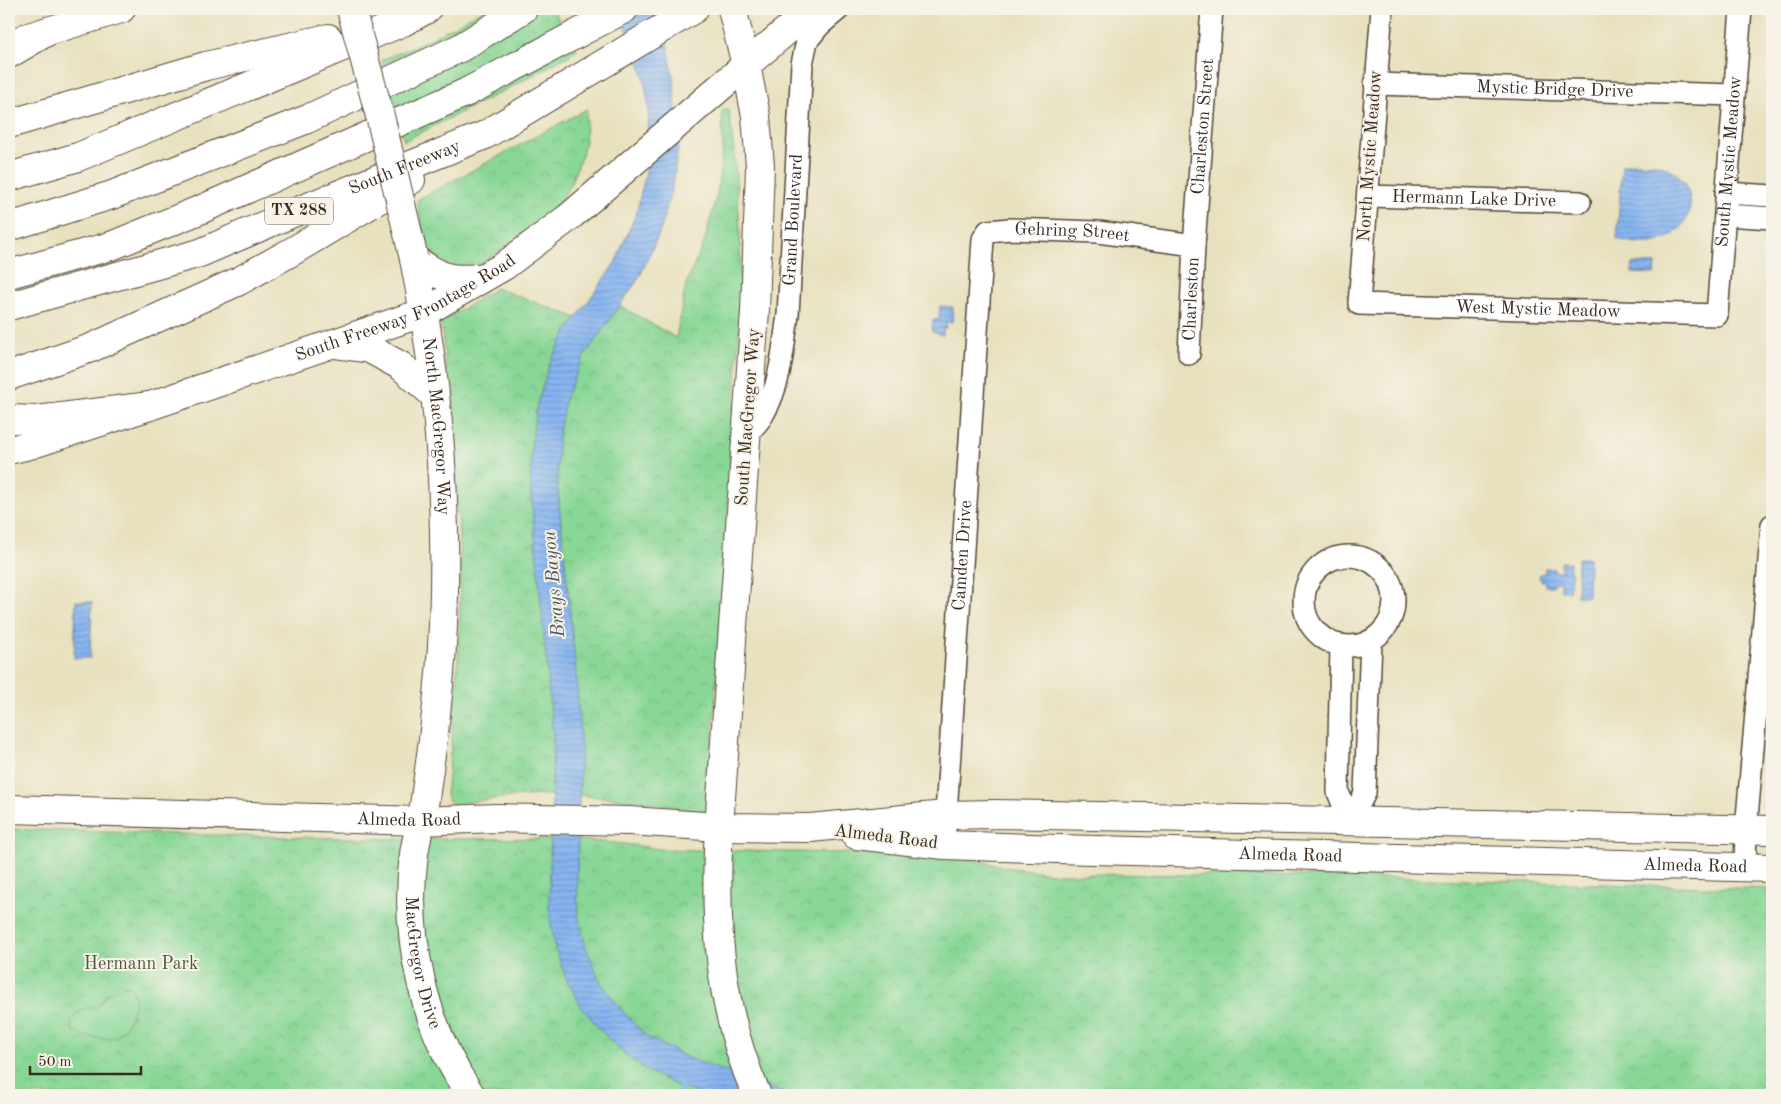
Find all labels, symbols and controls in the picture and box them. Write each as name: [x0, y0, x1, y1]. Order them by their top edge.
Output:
street label: Charleston Street: [1189, 58, 1217, 195]
street label: North Mystic Meadow: [1355, 70, 1385, 242]
street label: South Mystic Meadow: [1713, 75, 1745, 248]
street label: Mystic Bridge Drive: [1476, 78, 1634, 101]
street label: South Freeway: [346, 137, 463, 198]
street label: Grand Boulevard: [781, 153, 806, 286]
street label: Hermann Lake Drive: [1391, 188, 1556, 210]
road number: TX 288: [265, 198, 333, 225]
street label: Gehring Street: [1014, 220, 1131, 245]
street label: South Freeway Frontage Road: [293, 251, 519, 365]
street label: Charleston: [1181, 256, 1202, 341]
street label: West Mystic Meadow: [1455, 298, 1621, 321]
street label: South MacGregor Way: [733, 327, 763, 507]
street label: North MacGregor Way: [419, 336, 453, 516]
street label: Camden Drive: [950, 500, 975, 612]
water label: Brays Bayou: [541, 530, 569, 639]
street label: Almeda Road: [356, 810, 462, 830]
street label: Almeda Road: [833, 822, 939, 852]
street label: Almeda Road: [1238, 845, 1343, 866]
street label: Almeda Road: [1643, 856, 1748, 876]
street label: MacGregor Drive: [402, 896, 444, 1031]
park label: Hermann Park: [84, 955, 198, 973]
scale bar: [30, 1044, 141, 1076]
text: 50 m: [38, 1055, 72, 1070]

